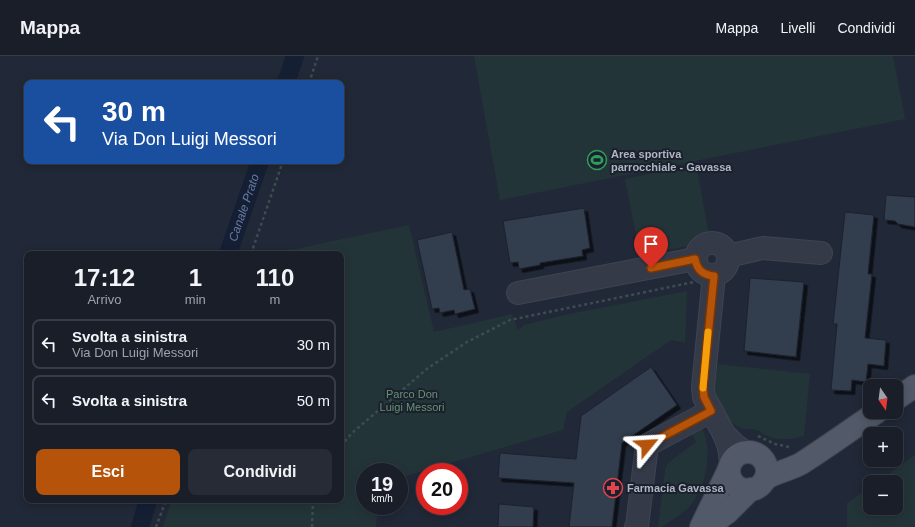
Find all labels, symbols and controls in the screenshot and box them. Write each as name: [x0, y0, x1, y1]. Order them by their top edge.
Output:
text: Mappa: [20, 17, 80, 38]
text: Mappa: [716, 20, 758, 36]
text: Livelli: [780, 20, 815, 36]
text: Condividi: [837, 20, 895, 36]
icon: left: [36, 96, 88, 148]
text: 30 m: [102, 96, 166, 127]
text: Via Don Luigi Messori: [102, 129, 277, 149]
place label: Area sportiva parrocchiale - Gavassa: [611, 148, 732, 173]
sports icon: Area sportiva parrocchiale - Gavassa: [586, 149, 608, 171]
water label: Canale Prato: [226, 172, 262, 243]
pin: [634, 227, 668, 268]
icon: arrive: [640, 233, 662, 255]
text: 17:12: [74, 264, 135, 291]
text: 1: [189, 264, 202, 291]
text: 110: [256, 264, 294, 291]
text: Arrivo: [87, 292, 121, 307]
text: min: [185, 292, 206, 307]
text: m: [269, 292, 280, 307]
text: Svolta a sinistra: [72, 328, 187, 345]
icon: left: [38, 333, 60, 355]
text: 30 m: [297, 336, 330, 353]
text: Via Don Luigi Messori: [72, 345, 198, 360]
north arrow: [863, 379, 903, 419]
map controls: [863, 379, 903, 515]
park label: Parco Don Luigi Messori: [380, 388, 444, 413]
icon: left: [38, 389, 60, 411]
text: Svolta a sinistra: [72, 392, 187, 409]
text: 50 m: [297, 392, 330, 409]
position arrow: [626, 424, 668, 466]
button: +: [863, 427, 903, 467]
button: Esci: [36, 449, 180, 495]
button: Condividi: [188, 449, 332, 495]
speed limit sign: 20: [416, 463, 468, 515]
text: 19: [371, 473, 393, 495]
button: −: [863, 475, 903, 515]
pharmacy icon: Farmacia Gavassa: [602, 477, 624, 499]
place label: Farmacia Gavassa: [627, 482, 725, 494]
text: km/h: [371, 493, 393, 504]

